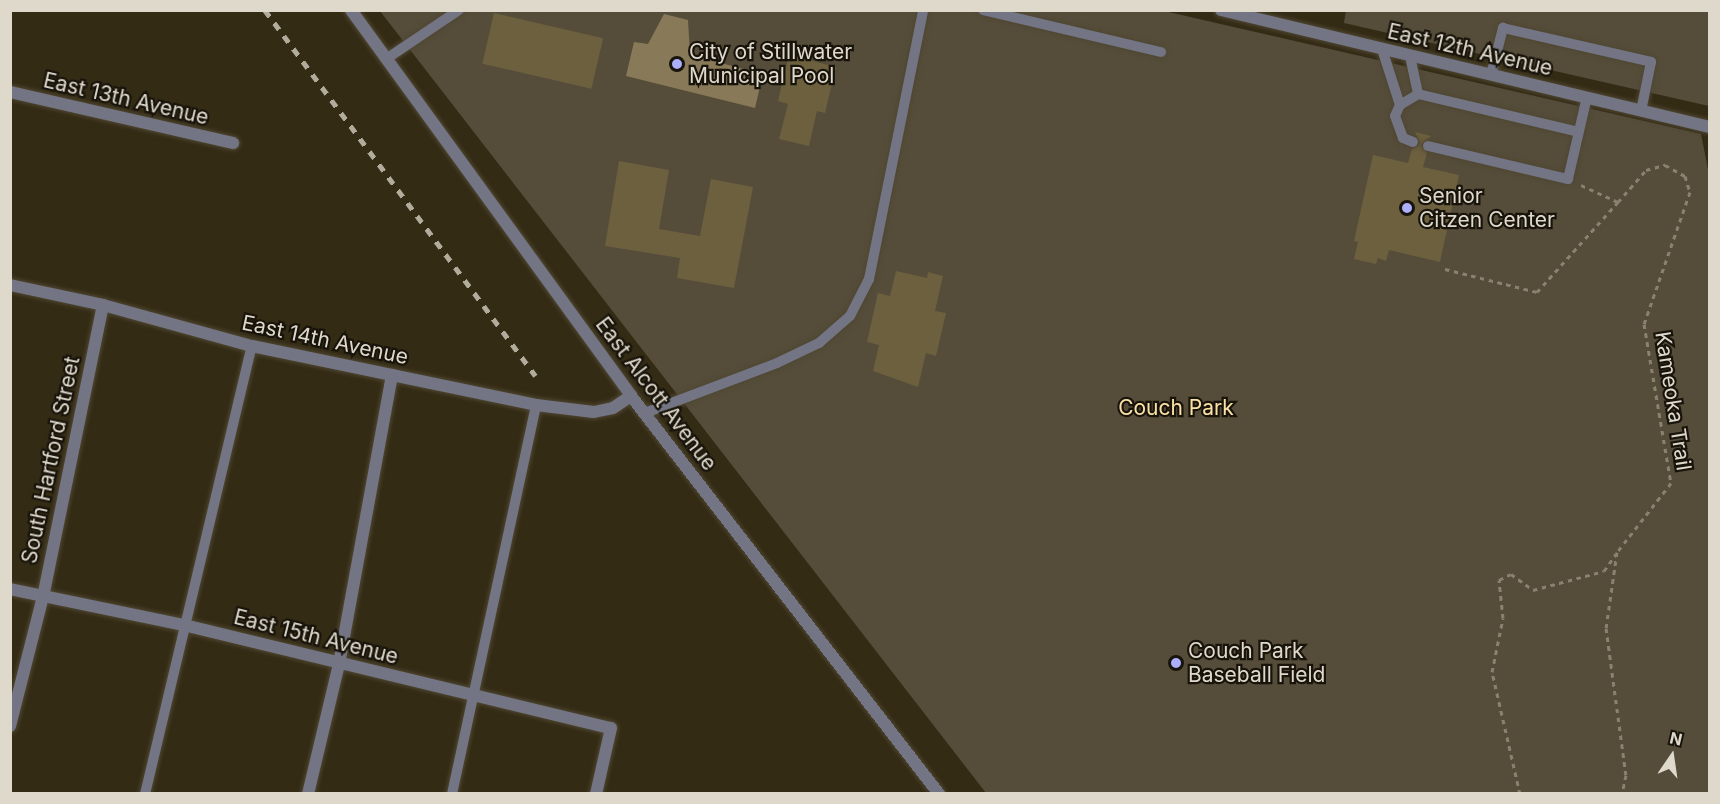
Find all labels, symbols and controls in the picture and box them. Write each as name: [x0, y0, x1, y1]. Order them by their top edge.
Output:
street label: East 12th Avenue: [1385, 19, 1555, 81]
place label: City of Stillwater Municipal Pool: [689, 39, 852, 89]
marker: City of Stillwater Municipal Pool: [670, 57, 684, 71]
street label: East 13th Avenue: [41, 68, 211, 130]
place label: Senior Citzen Center: [1419, 183, 1555, 233]
marker: Senior Citzen Center: [1400, 201, 1414, 215]
street label: East 14th Avenue: [240, 310, 410, 370]
street label: East Alcott Avenue: [590, 312, 722, 476]
street label: Kameoka Trail: [1650, 330, 1696, 472]
street label: South Hartford Street: [17, 354, 85, 566]
park label: Couch Park: [1118, 395, 1234, 421]
street label: East 15th Avenue: [231, 604, 401, 670]
place label: Couch Park Baseball Field: [1188, 638, 1325, 688]
marker: Couch Park Baseball Field: [1169, 656, 1183, 670]
north arrow: [1642, 726, 1702, 786]
text: N: [1668, 727, 1684, 750]

